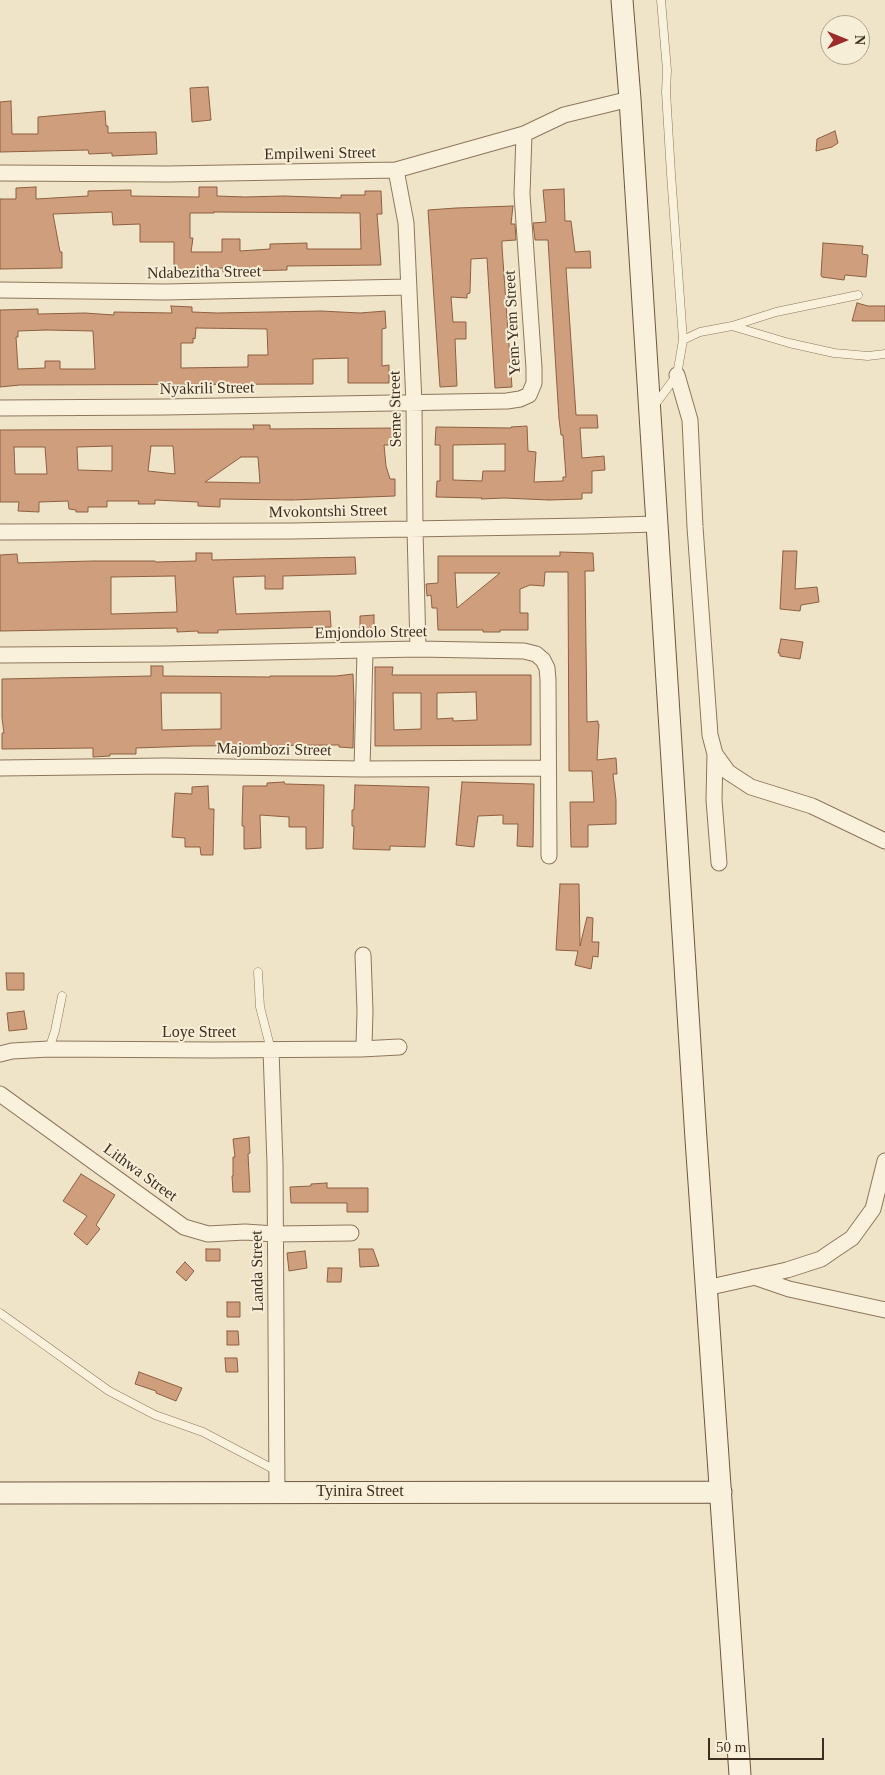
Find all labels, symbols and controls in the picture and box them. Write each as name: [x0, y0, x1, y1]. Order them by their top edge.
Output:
north arrow: [820, 15, 870, 65]
text: N: [852, 35, 867, 45]
street label: Empilweni Street: [264, 143, 376, 165]
street label: Ndabezitha Street: [147, 262, 261, 284]
street label: Yem-Yem Street: [501, 270, 525, 376]
street label: Seme Street: [386, 370, 406, 448]
street label: Nyakrili Street: [160, 379, 254, 399]
street label: Mvokontshi Street: [269, 501, 387, 523]
street label: Emjondolo Street: [315, 622, 427, 644]
street label: Majombozi Street: [216, 739, 332, 761]
street label: Loye Street: [162, 1023, 236, 1043]
street label: Lithwa Street: [99, 1140, 181, 1206]
street label: Landa Street: [248, 1230, 268, 1312]
street label: Tyinira Street: [316, 1482, 404, 1502]
scale bar: [710, 1728, 826, 1760]
text: 50 m: [716, 1739, 746, 1755]

